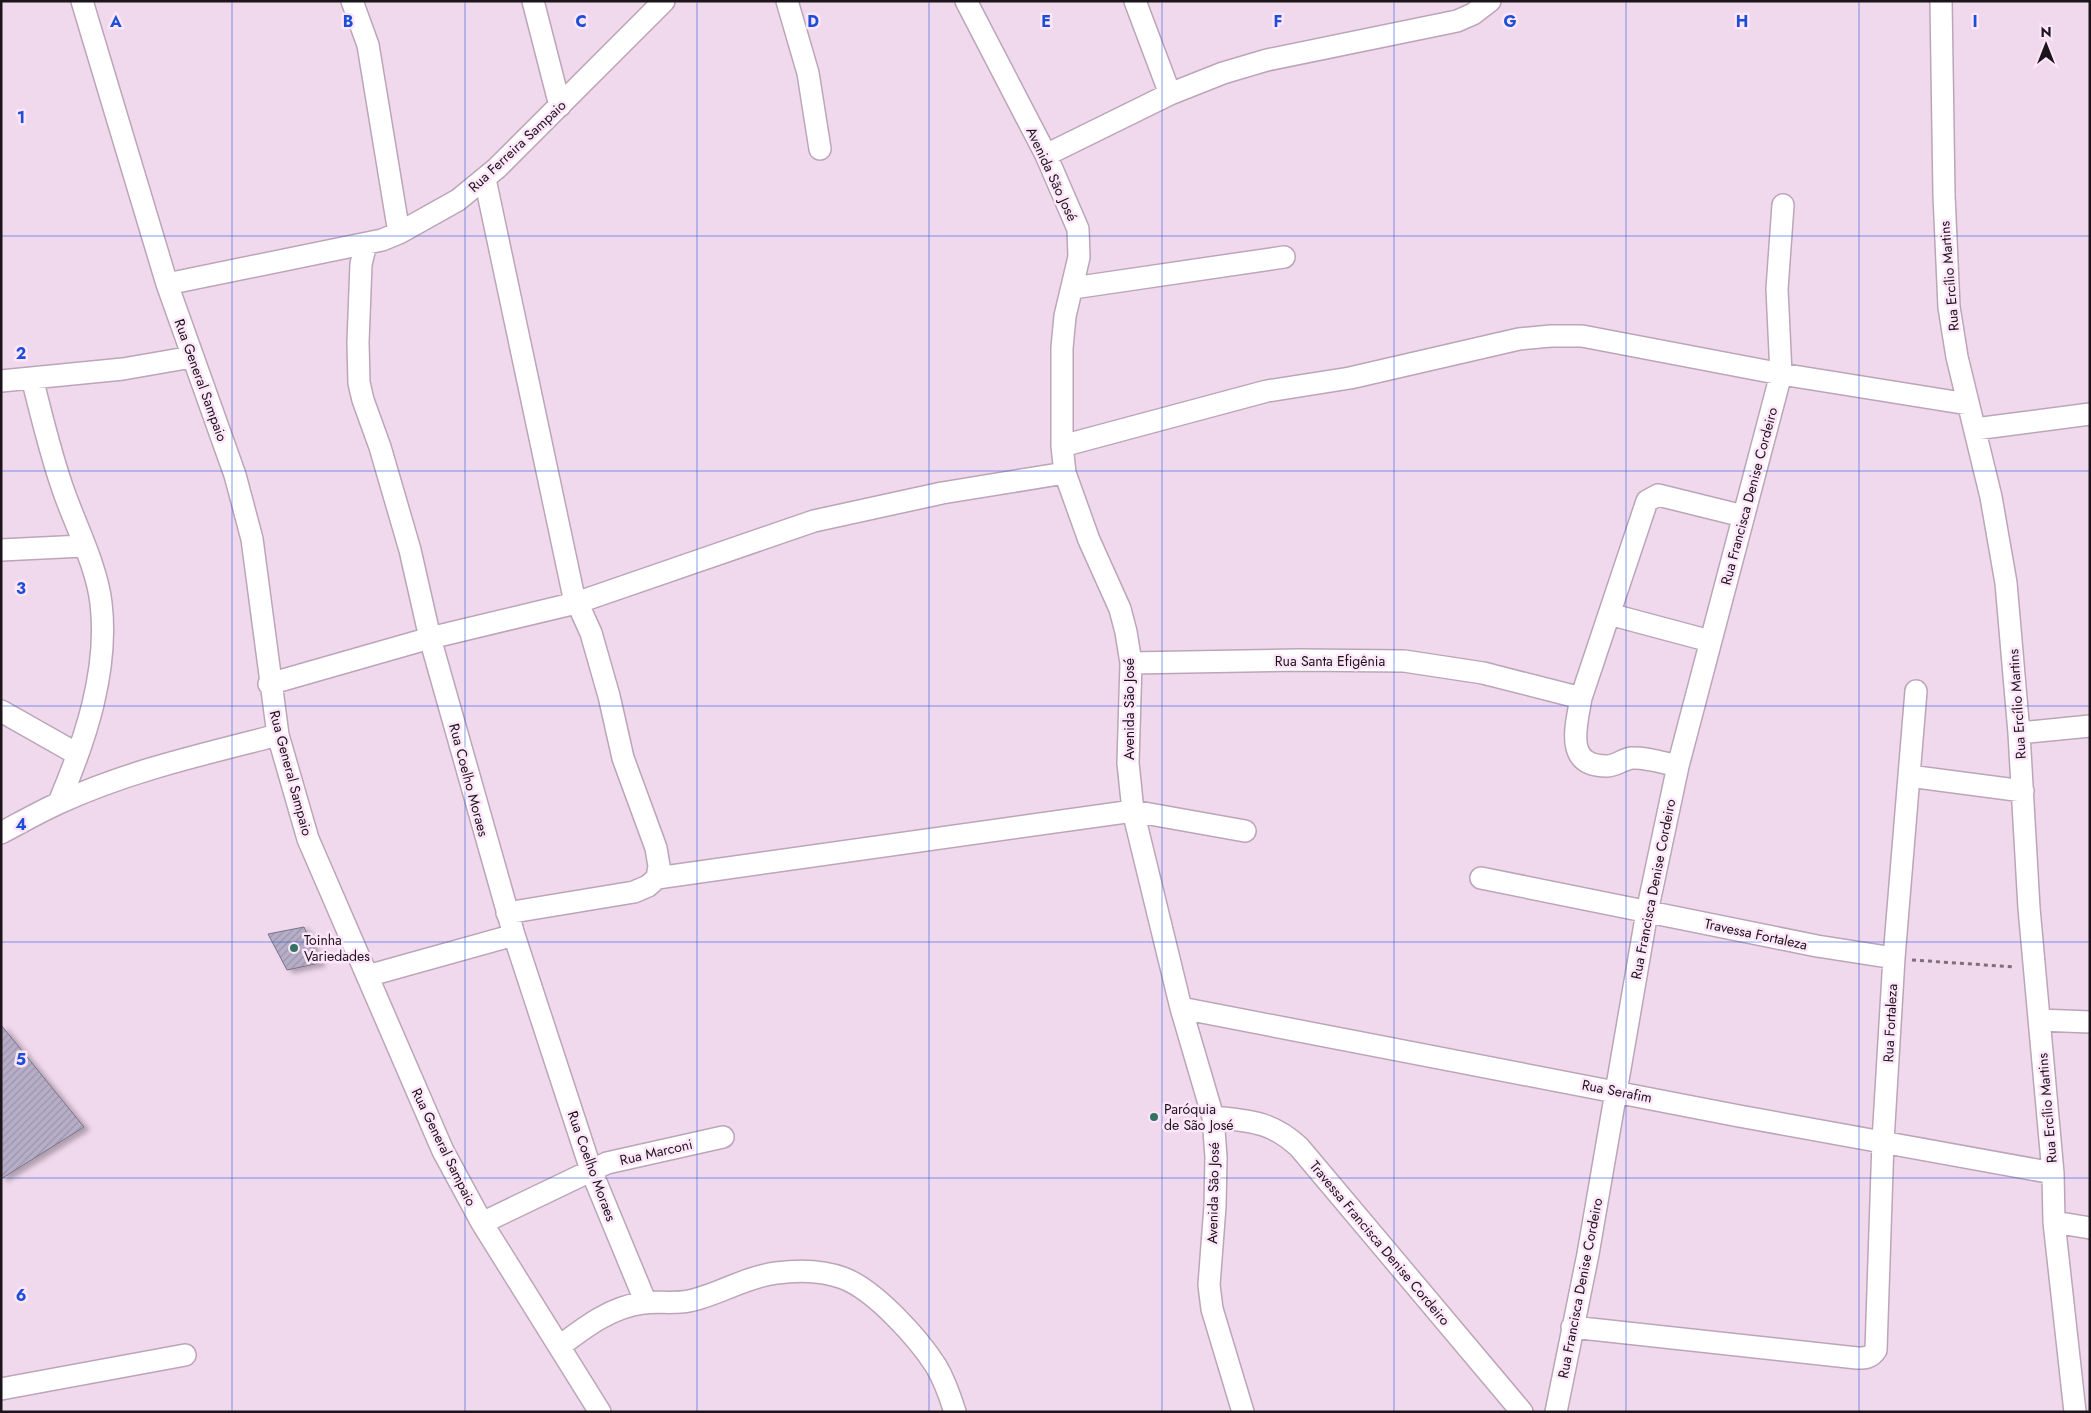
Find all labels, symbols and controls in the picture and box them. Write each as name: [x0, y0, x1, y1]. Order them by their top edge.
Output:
text: A: [109, 10, 122, 33]
text: B: [343, 10, 353, 33]
text: C: [575, 10, 587, 33]
text: D: [807, 10, 819, 33]
text: E: [1041, 10, 1051, 33]
text: F: [1274, 10, 1282, 33]
text: G: [1503, 10, 1517, 33]
text: H: [1736, 10, 1748, 33]
text: I: [1972, 10, 1978, 33]
north arrow: [2021, 20, 2071, 70]
text: N: [2040, 22, 2052, 42]
street label: Rua Ferreira Sampaio: [464, 95, 571, 197]
text: 1: [17, 106, 25, 129]
street label: Avenida São José: [1021, 124, 1083, 224]
street label: Rua Ercílio Martins: [1934, 220, 1964, 332]
street label: Rua General Sampaio: [170, 316, 233, 444]
text: 2: [16, 342, 26, 365]
street label: Rua Francisca Denise Cordeiro: [1716, 405, 1782, 587]
text: 3: [16, 577, 26, 600]
street label: Rua Ercílio Martins: [2003, 648, 2031, 760]
street label: Rua Santa Efigênia: [1275, 651, 1385, 671]
street label: Avenida São José: [1119, 658, 1139, 760]
street label: Rua General Sampaio: [265, 708, 317, 838]
street label: Rua Coelho Moraes: [444, 721, 494, 839]
street label: Rua Francisca Denise Cordeiro: [1626, 797, 1680, 981]
text: 4: [15, 813, 27, 836]
street label: Travessa Fortaleza: [1703, 913, 1809, 955]
place label: Toinha Variedades: [304, 930, 370, 966]
marker: Toinha Variedades: [288, 942, 300, 954]
street label: Rua Fortaleza: [1878, 983, 1902, 1063]
text: 5: [16, 1048, 26, 1071]
street label: Rua Ercílio Martins: [2032, 1052, 2062, 1164]
street label: Rua Serafim: [1580, 1074, 1654, 1108]
street label: Rua General Sampaio: [407, 1085, 481, 1210]
place label: Paróquia de São José: [1164, 1099, 1234, 1135]
street label: Rua Coelho Moraes: [563, 1108, 621, 1224]
marker: Paróquia de São José: [1148, 1111, 1160, 1123]
street label: Rua Marconi: [618, 1134, 694, 1170]
street label: Avenida São José: [1202, 1142, 1224, 1244]
street label: Travessa Francisca Denise Cordeiro: [1305, 1156, 1455, 1330]
street label: Rua Francisca Denise Cordeiro: [1553, 1196, 1607, 1380]
text: 6: [16, 1284, 26, 1307]

